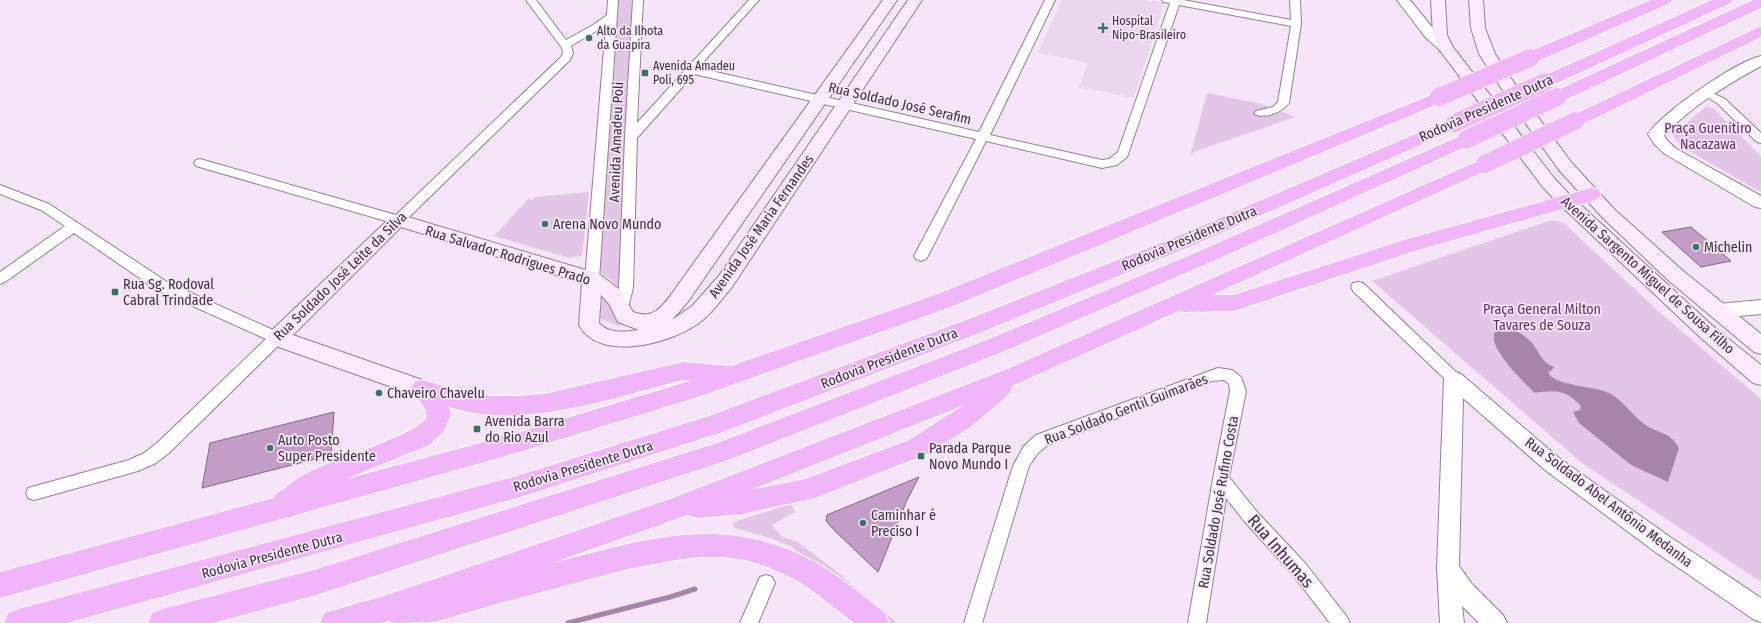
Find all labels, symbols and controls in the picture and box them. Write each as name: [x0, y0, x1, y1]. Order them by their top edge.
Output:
place label: Hospital Nipo-Brasileiro: [1112, 14, 1186, 42]
marker: Hospital Nipo-Brasileiro: [1097, 22, 1109, 34]
place label: Alto da Ilhota da Guapira: [597, 24, 663, 52]
marker: Alto da Ilhota da Guapira: [584, 33, 594, 43]
place label: Avenida Amadeu Poli, 695: [653, 59, 735, 87]
marker: Avenida Amadeu Poli, 695: [640, 68, 650, 78]
street label: Rodovia Presidente Dutra: [1416, 71, 1556, 146]
street label: Rua Soldado José Serafim: [827, 79, 973, 128]
street label: Avenida Amadeu Poli: [606, 81, 627, 203]
park label: Praça Guenitiro Nacazawa: [1664, 120, 1752, 153]
street label: Avenida José Maria Fernandes: [705, 151, 817, 301]
street label: Avenida Sargento Miguel de Sousa Filho: [1557, 193, 1738, 358]
street label: Rodovia Presidente Dutra: [1119, 202, 1259, 275]
street label: Rua Soldado José Leite da Silva: [270, 208, 411, 344]
place label: Arena Novo Mundo: [553, 216, 661, 233]
marker: Arena Novo Mundo: [540, 219, 550, 229]
street label: Rua Salvador Rodrigues Prado: [423, 222, 593, 289]
place label: Michelin: [1704, 239, 1752, 256]
marker: Michelin: [1691, 242, 1701, 252]
place label: Rua Sg. Rodoval Cabral Trindade: [123, 276, 214, 309]
marker: Rua Sg. Rodoval Cabral Trindade: [110, 287, 120, 297]
park label: Praça General Milton Tavares de Souza: [1483, 301, 1601, 334]
street label: Rodovia Presidente Dutra: [818, 324, 960, 392]
street label: Rua Soldado Gentil Guimarães: [1042, 370, 1210, 449]
place label: Chaveiro Chavelu: [387, 385, 485, 402]
marker: Chaveiro Chavelu: [374, 388, 384, 398]
place label: Avenida Barra do Rio Azul: [485, 413, 565, 446]
street label: Rua Soldado José Rufino Costa: [1195, 414, 1242, 590]
marker: Avenida Barra do Rio Azul: [472, 424, 482, 434]
place label: Auto Posto Super Presidente: [278, 432, 376, 465]
street label: Rua Soldado Abel Antônio Medanha: [1522, 434, 1696, 571]
street label: Rodovia Presidente Dutra: [511, 437, 655, 496]
place label: Parada Parque Novo Mundo I: [929, 440, 1011, 473]
marker: Auto Posto Super Presidente: [265, 443, 275, 453]
marker: Parada Parque Novo Mundo I: [916, 451, 926, 461]
place label: Caminhar é Preciso I: [871, 507, 936, 540]
street label: Rua Inhumas: [1243, 510, 1318, 592]
marker: Caminhar é Preciso I: [858, 518, 868, 528]
street label: Rodovia Presidente Dutra: [200, 528, 345, 582]

